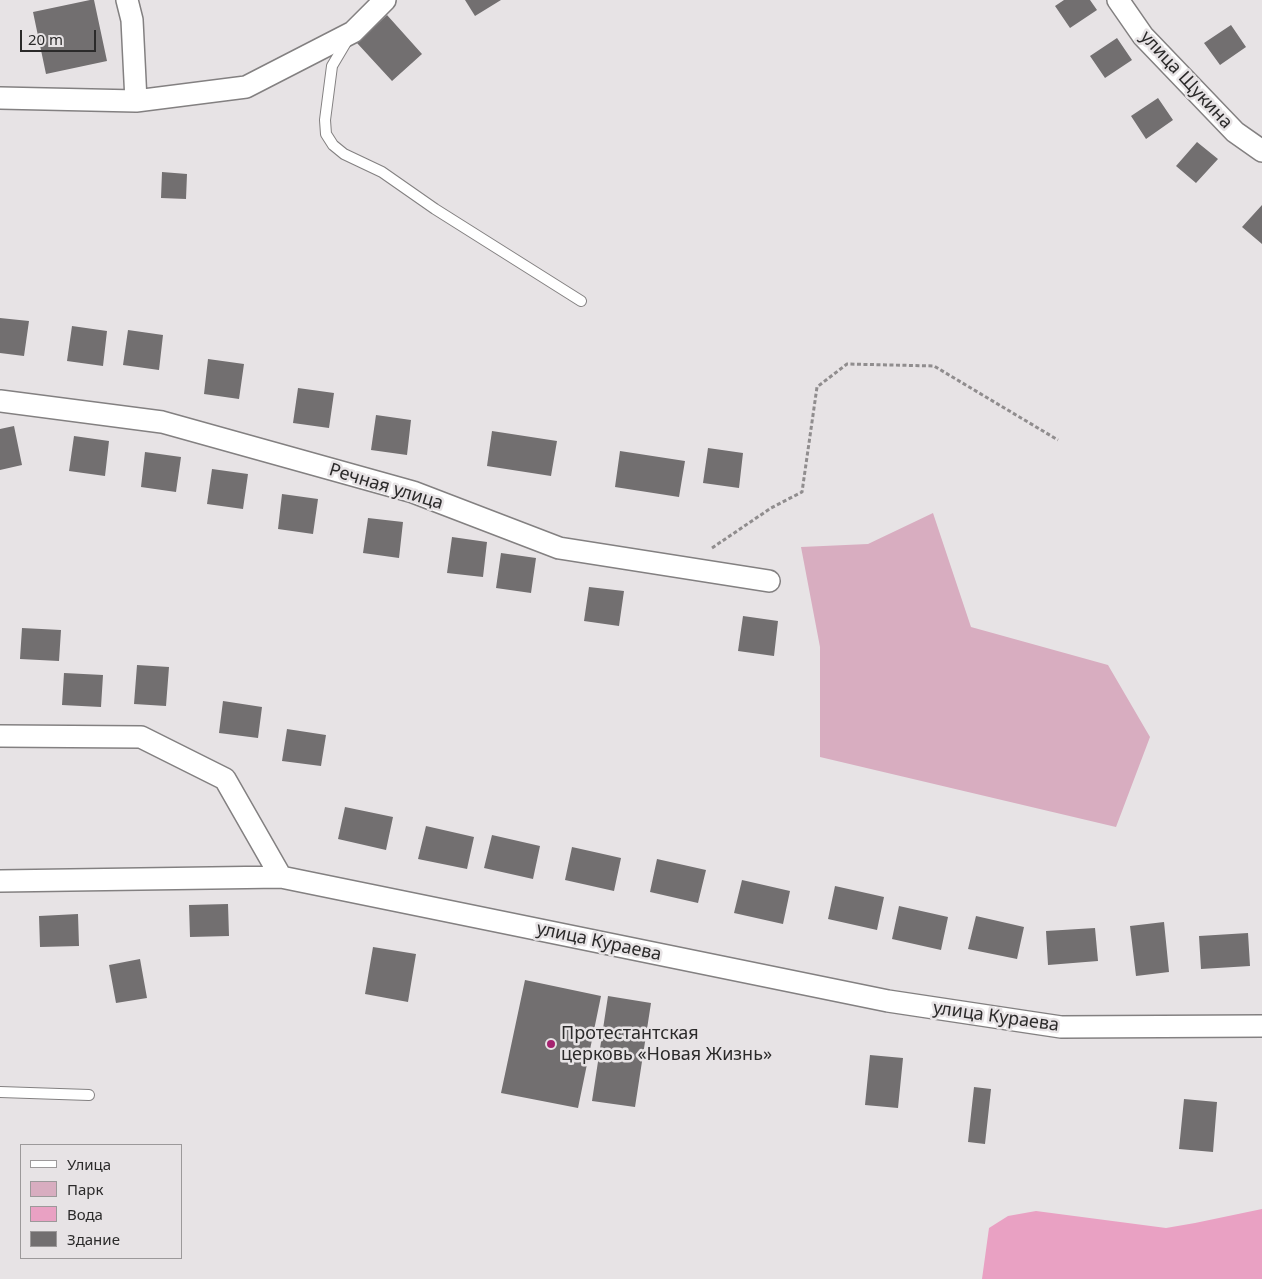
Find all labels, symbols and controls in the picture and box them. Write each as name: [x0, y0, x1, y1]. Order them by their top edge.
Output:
scale bar: [22, 20, 99, 52]
street label: улица Щукина: [1135, 27, 1237, 133]
text: 20 m: [28, 29, 63, 49]
street label: Речная улица: [326, 459, 446, 515]
street label: улица Кураева: [535, 918, 663, 966]
street label: улица Кураева: [932, 997, 1060, 1037]
place label: Протестантская церковь «Новая Жизнь»: [561, 1023, 772, 1066]
marker: Протестантская церковь «Новая Жизнь»: [545, 1038, 557, 1050]
legend: [20, 1144, 182, 1259]
text: Улица: [67, 1154, 111, 1174]
text: Парк: [67, 1179, 103, 1199]
text: Вода: [67, 1204, 103, 1224]
text: Здание: [67, 1229, 120, 1249]

